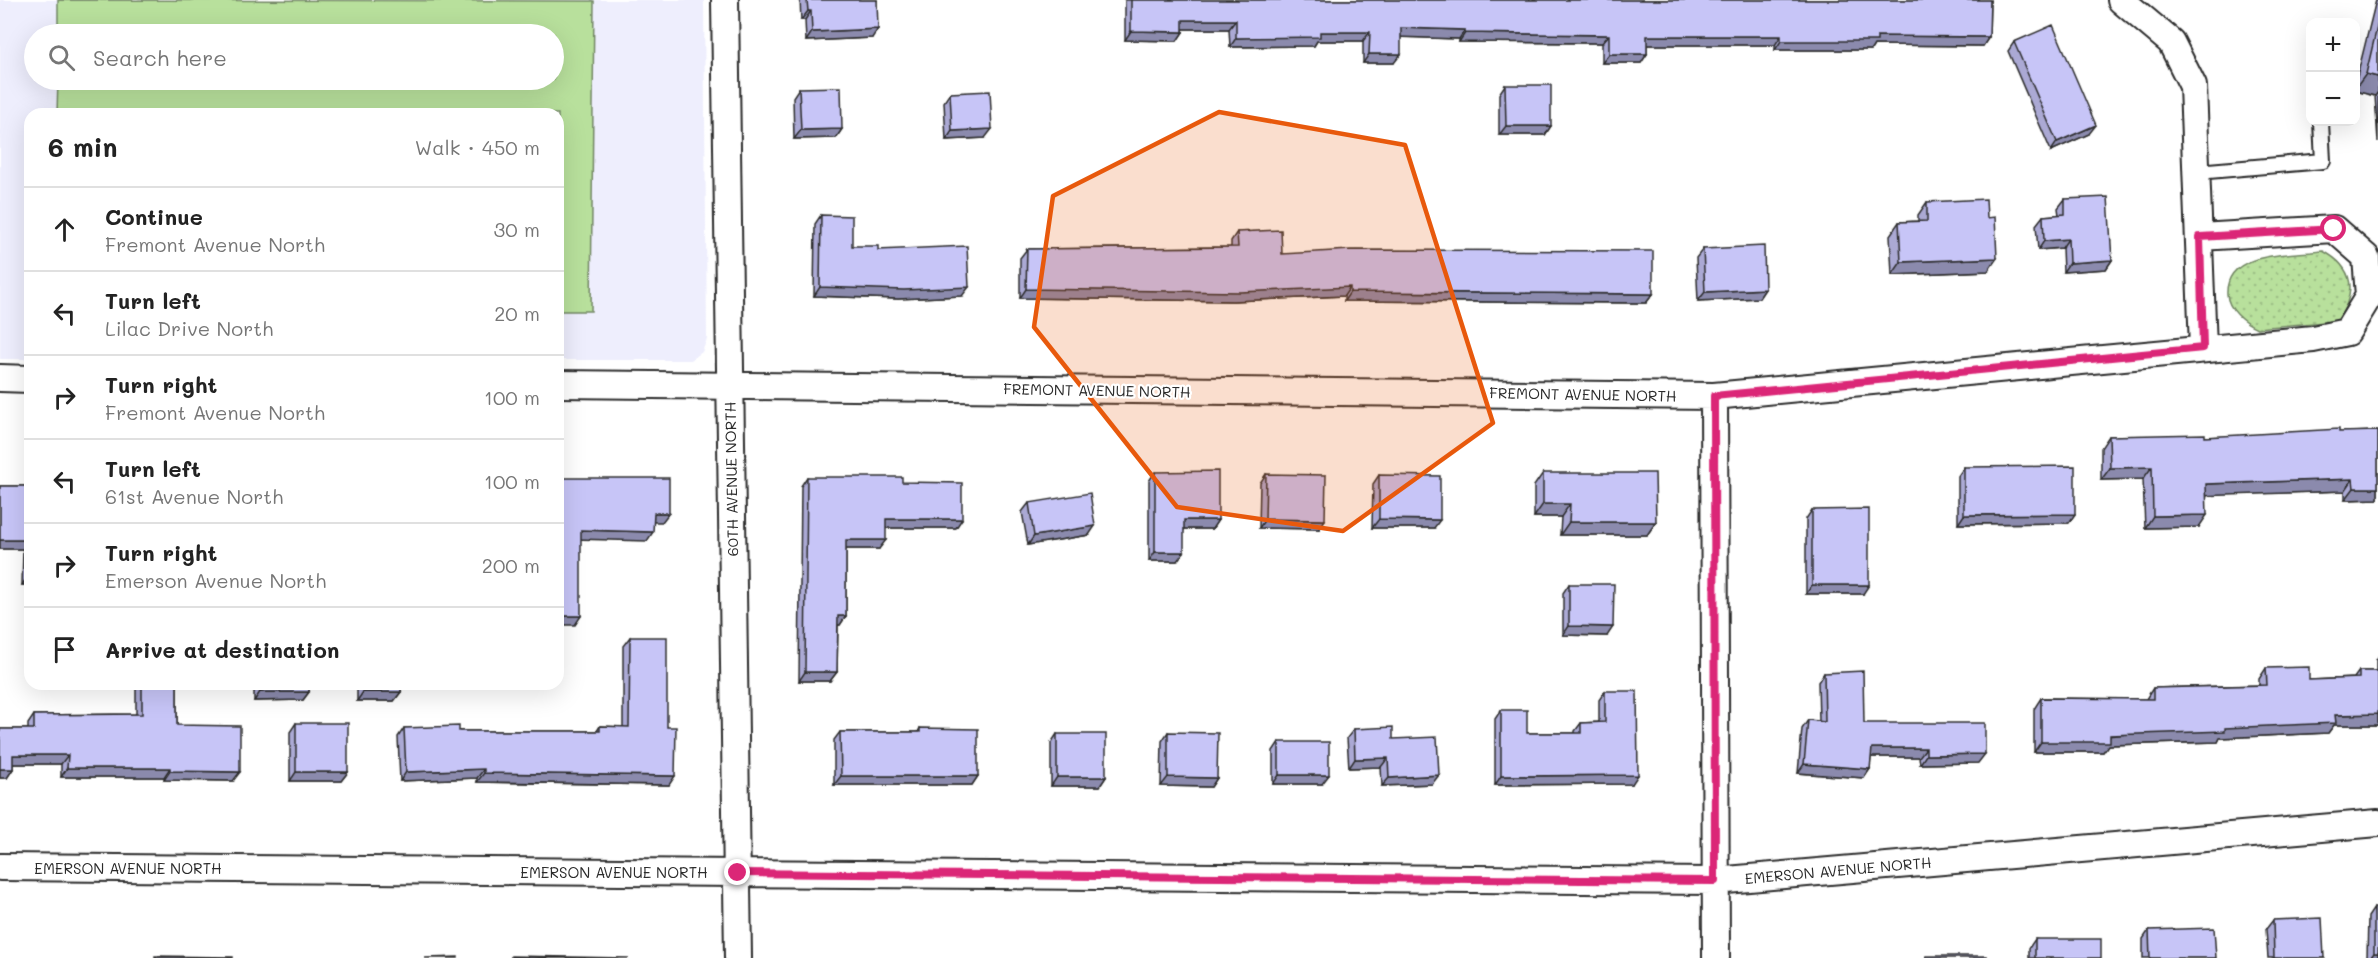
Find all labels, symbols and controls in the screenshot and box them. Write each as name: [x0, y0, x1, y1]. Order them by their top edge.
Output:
map controls: [2306, 18, 2360, 126]
button: +: [2306, 18, 2360, 72]
search box: [24, 24, 564, 90]
icon: search: [45, 41, 78, 74]
text: Search here: [93, 43, 227, 72]
button: −: [2306, 72, 2360, 126]
text: 6 min: [48, 130, 117, 164]
text: Walk · 450 m: [415, 134, 540, 160]
text: Continue: [105, 202, 203, 231]
icon: ahead: [48, 213, 81, 246]
route start: [2320, 215, 2346, 241]
text: 30 m: [494, 216, 540, 242]
text: Fremont Avenue North: [105, 231, 325, 257]
text: Turn left: [105, 286, 201, 315]
icon: left: [48, 297, 81, 330]
text: 20 m: [494, 300, 540, 326]
text: Lilac Drive North: [105, 315, 273, 341]
text: Turn right: [105, 370, 217, 399]
street label: FREMONT AVENUE NORTH: [1003, 378, 1191, 402]
icon: right: [48, 381, 81, 414]
street label: FREMONT AVENUE NORTH: [1489, 382, 1677, 406]
text: 100 m: [484, 384, 540, 410]
text: Fremont Avenue North: [105, 399, 325, 425]
street label: 60TH AVENUE NORTH: [720, 402, 742, 556]
text: Turn left: [105, 454, 201, 483]
icon: left: [48, 465, 81, 498]
text: 100 m: [484, 468, 540, 494]
text: 61st Avenue North: [105, 483, 283, 509]
text: Turn right: [105, 538, 217, 567]
icon: right: [48, 549, 81, 582]
text: 200 m: [482, 552, 540, 578]
text: Emerson Avenue North: [105, 567, 326, 593]
icon: arrive: [48, 633, 81, 666]
text: Arrive at destination: [105, 635, 340, 664]
street label: EMERSON AVENUE NORTH: [1744, 852, 1932, 888]
street label: EMERSON AVENUE NORTH: [34, 858, 222, 878]
route end: [724, 859, 750, 885]
street label: EMERSON AVENUE NORTH: [520, 862, 708, 882]

